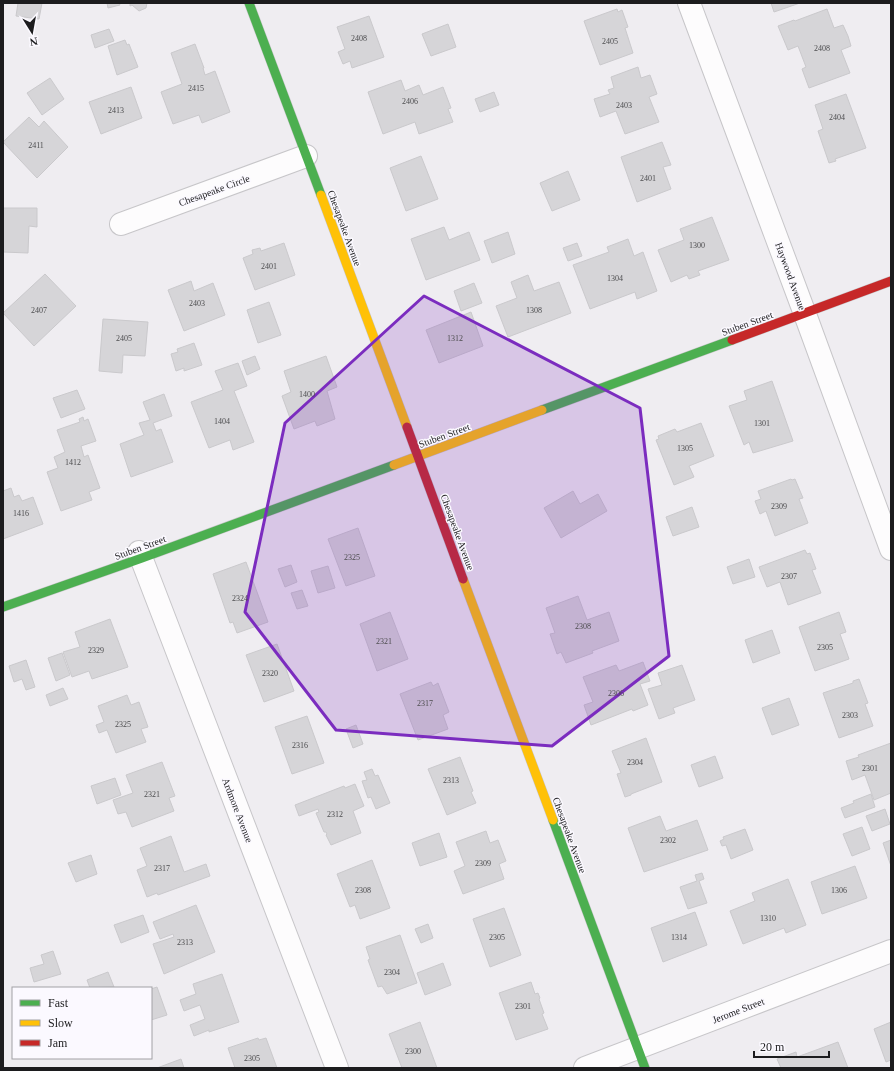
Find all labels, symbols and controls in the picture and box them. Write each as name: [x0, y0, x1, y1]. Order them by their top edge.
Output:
north arrow: [12, 12, 52, 52]
house number: 2408: [351, 34, 367, 43]
text: N: [29, 35, 39, 48]
house number: 2405: [602, 37, 618, 46]
house number: 2408: [814, 44, 830, 53]
house number: 2415: [188, 84, 204, 93]
house number: 2406: [402, 97, 418, 106]
house number: 2403: [616, 101, 632, 110]
house number: 2413: [108, 106, 124, 115]
house number: 2404: [829, 113, 845, 122]
house number: 2411: [28, 141, 44, 150]
street label: Chesapeake Circle: [177, 172, 252, 208]
house number: 2401: [640, 174, 656, 183]
street label: Chesapeake Avenue: [326, 189, 364, 268]
house number: 1300: [689, 241, 705, 250]
street label: Haywood Avenue: [773, 241, 808, 312]
house number: 2401: [261, 262, 277, 271]
house number: 1304: [607, 274, 623, 283]
house number: 2403: [189, 299, 205, 308]
house number: 2407: [31, 306, 47, 315]
house number: 1308: [526, 306, 542, 315]
street label: Stuben Street: [720, 309, 774, 338]
house number: 2405: [116, 334, 132, 343]
house number: 1312: [447, 334, 463, 343]
house number: 1400: [299, 390, 315, 399]
house number: 1404: [214, 417, 230, 426]
house number: 1301: [754, 419, 770, 428]
street label: Stuben Street: [417, 421, 471, 450]
house number: 1305: [677, 444, 693, 453]
house number: 1412: [65, 458, 81, 467]
street label: Chesapeake Avenue: [439, 493, 477, 572]
house number: 2309: [771, 502, 787, 511]
house number: 1416: [13, 509, 29, 518]
street label: Stuben Street: [113, 533, 167, 562]
house number: 2325: [344, 553, 360, 562]
house number: 2307: [781, 572, 797, 581]
house number: 2324: [232, 594, 248, 603]
house number: 2308: [575, 622, 591, 631]
house number: 2321: [376, 637, 392, 646]
house number: 2305: [817, 643, 833, 652]
house number: 2329: [88, 646, 104, 655]
house number: 2320: [262, 669, 278, 678]
house number: 2306: [608, 689, 624, 698]
house number: 2317: [417, 699, 433, 708]
house number: 2303: [842, 711, 858, 720]
house number: 2325: [115, 720, 131, 729]
house number: 2316: [292, 741, 308, 750]
house number: 2304: [627, 758, 643, 767]
house number: 2301: [862, 764, 878, 773]
street label: Ardmore Avenue: [220, 776, 255, 845]
house number: 2313: [443, 776, 459, 785]
house number: 2321: [144, 790, 160, 799]
street label: Chesapeake Avenue: [551, 796, 589, 875]
house number: 2312: [327, 810, 343, 819]
house number: 2302: [660, 836, 676, 845]
house number: 2309: [475, 859, 491, 868]
house number: 2317: [154, 864, 170, 873]
house number: 2308: [355, 886, 371, 895]
house number: 1306: [831, 886, 847, 895]
house number: 1310: [760, 914, 776, 923]
house number: 2305: [489, 933, 505, 942]
house number: 1314: [671, 933, 687, 942]
house number: 2313: [177, 938, 193, 947]
house number: 2304: [384, 968, 400, 977]
legend: [12, 987, 152, 1059]
street label: Jerome Street: [711, 995, 766, 1025]
text: Fast: [48, 996, 69, 1010]
house number: 2301: [515, 1002, 531, 1011]
text: Slow: [48, 1016, 73, 1030]
scale bar: [754, 1033, 829, 1059]
text: Jam: [48, 1036, 68, 1050]
text: 20 m: [760, 1040, 785, 1054]
house number: 2300: [405, 1047, 421, 1056]
house number: 2305: [244, 1054, 260, 1063]

